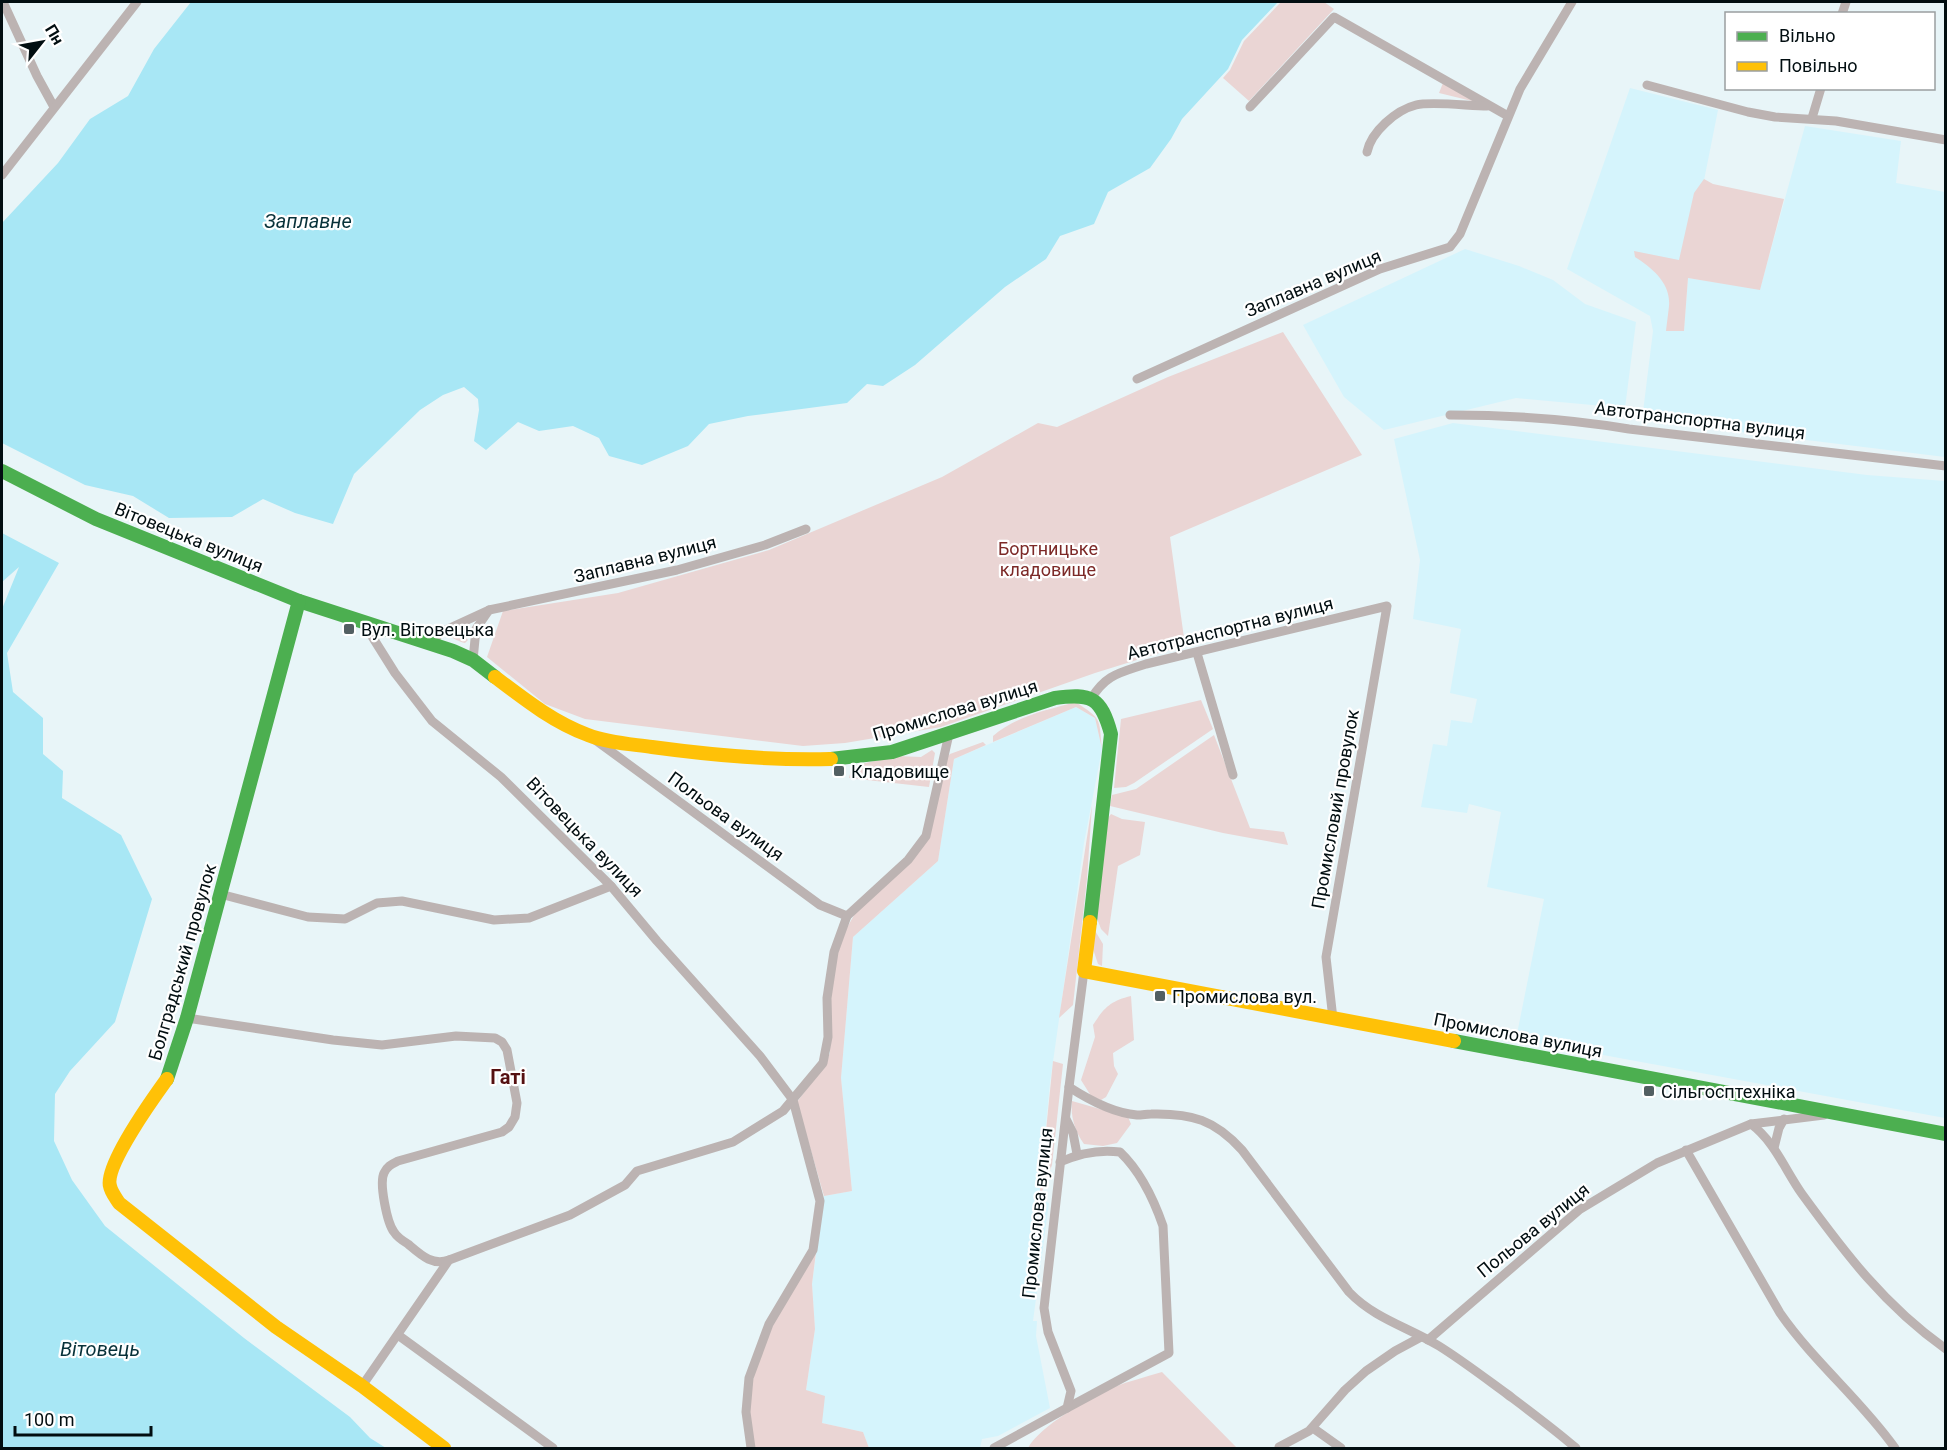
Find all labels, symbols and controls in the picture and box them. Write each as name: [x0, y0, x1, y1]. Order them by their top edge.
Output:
north arrow: [12, 12, 72, 72]
legend: [1725, 12, 1935, 90]
text: Пн: [41, 21, 68, 48]
text: Вільно: [1779, 25, 1835, 46]
text: Повільно: [1779, 55, 1858, 76]
water label: Заплавне: [264, 209, 352, 233]
street label: Заплавна вулиця: [1242, 245, 1384, 321]
street label: Автотранспортна вулиця: [1594, 397, 1806, 443]
street label: Вітовецька вулиця: [112, 498, 266, 576]
street label: Заплавна вулиця: [572, 531, 718, 587]
park label: Бортницьке кладовище: [998, 538, 1098, 580]
street label: Автотранспортна вулиця: [1125, 592, 1335, 664]
place label: Вул. Вітовецька: [361, 619, 494, 640]
marker: Вул. Вітовецька: [342, 622, 356, 636]
street label: Промислова вулиця: [870, 675, 1040, 745]
street label: Промисловий провулок: [1307, 707, 1363, 910]
place label: Кладовище: [851, 761, 949, 782]
marker: Кладовище: [832, 764, 846, 778]
street label: Польова вулиця: [664, 767, 788, 865]
street label: Вітовецька вулиця: [522, 773, 648, 901]
street label: Болградський провулок: [144, 861, 220, 1063]
place label: Промислова вул.: [1172, 986, 1317, 1007]
marker: Промислова вул.: [1153, 989, 1167, 1003]
street label: Промислова вулиця: [1432, 1008, 1604, 1062]
district label: Гаті: [490, 1065, 526, 1089]
place label: Сільгосптехніка: [1661, 1081, 1795, 1102]
marker: Сільгосптехніка: [1642, 1084, 1656, 1098]
street label: Промислова вулиця: [1018, 1127, 1056, 1299]
street label: Польова вулиця: [1473, 1178, 1593, 1282]
water label: Вітовець: [60, 1337, 140, 1361]
scale bar: [15, 1399, 152, 1437]
text: 100 m: [24, 1409, 75, 1430]

